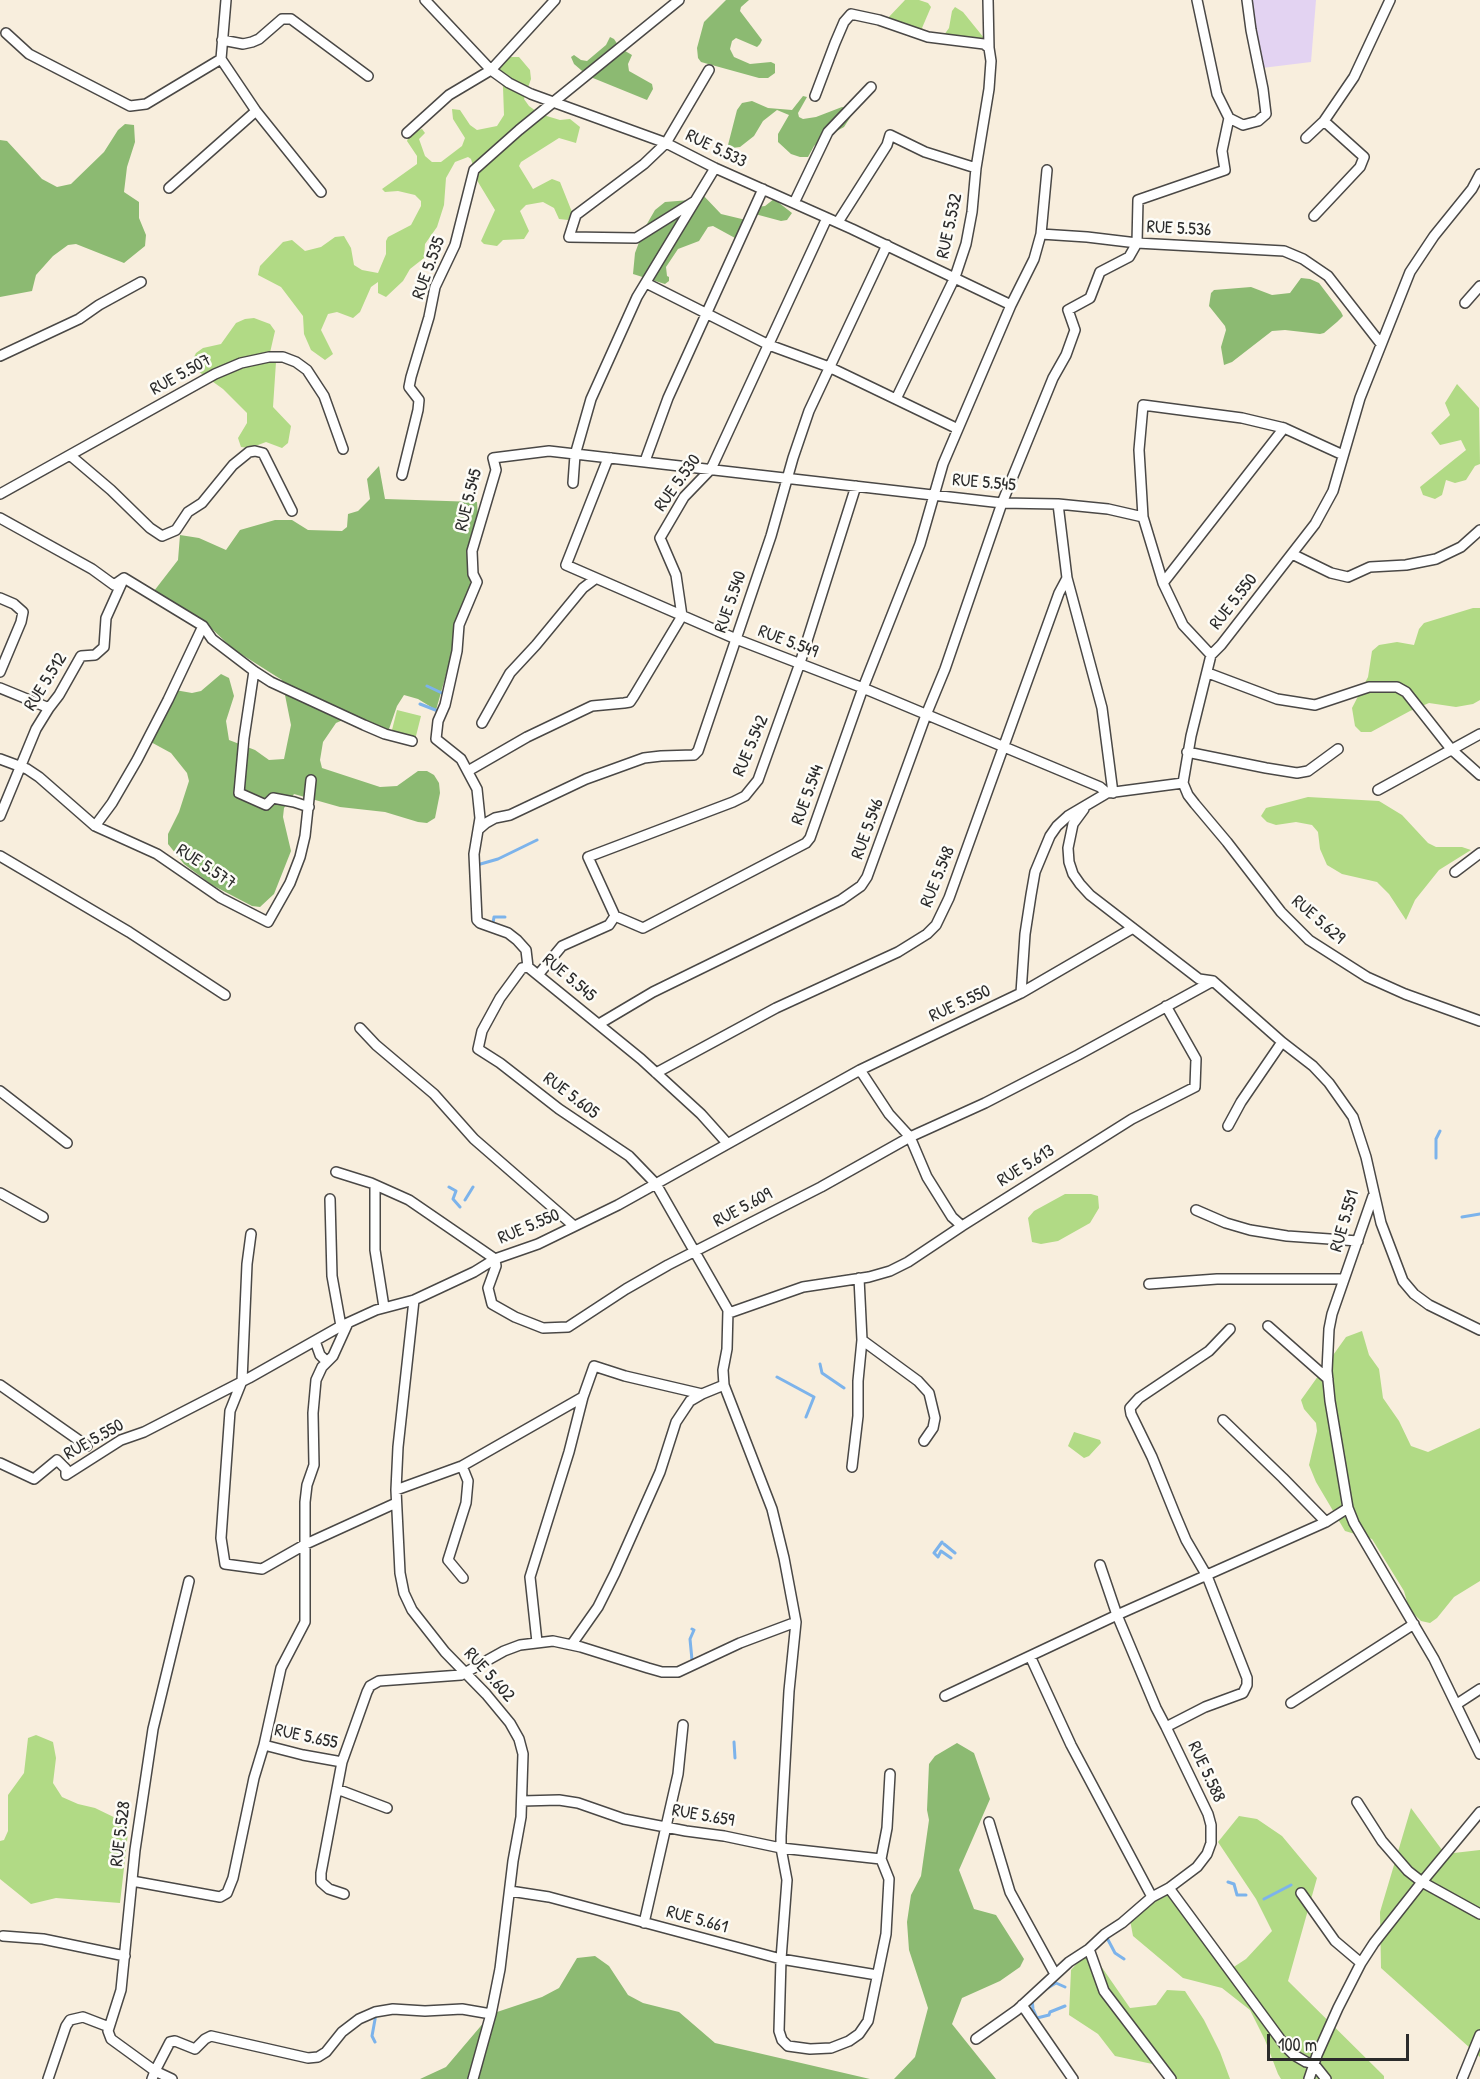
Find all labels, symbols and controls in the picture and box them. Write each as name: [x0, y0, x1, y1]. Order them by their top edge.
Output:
street label: RUE 5.533: [682, 125, 750, 173]
street label: RUE 5.532: [933, 192, 967, 260]
street label: RUE 5.536: [1146, 217, 1212, 241]
street label: RUE 5.535: [408, 234, 450, 302]
street label: RUE 5.507: [147, 350, 215, 400]
street label: RUE 5.530: [650, 450, 706, 516]
street label: RUE 5.545: [451, 467, 487, 533]
street label: RUE 5.545: [951, 469, 1017, 497]
street label: RUE 5.540: [710, 568, 752, 636]
street label: RUE 5.550: [1206, 570, 1262, 634]
street label: RUE 5.549: [755, 621, 821, 663]
street label: RUE 5.512: [20, 649, 72, 715]
street label: RUE 5.542: [728, 712, 774, 780]
street label: RUE 5.544: [787, 762, 829, 828]
street label: RUE 5.546: [847, 796, 889, 862]
street label: RUE 5.577: [172, 840, 240, 894]
street label: RUE 5.548: [916, 843, 960, 911]
street label: RUE 5.629: [1287, 891, 1349, 949]
street label: RUE 5.545: [538, 949, 600, 1007]
street label: RUE 5.550: [926, 980, 994, 1028]
street label: RUE 5.605: [539, 1068, 603, 1124]
street label: RUE 5.613: [993, 1140, 1059, 1192]
street label: RUE 5.609: [710, 1184, 776, 1232]
street label: RUE 5.551: [1326, 1188, 1364, 1254]
street label: RUE 5.550: [495, 1204, 563, 1250]
street label: RUE 5.550: [60, 1415, 128, 1465]
street label: RUE 5.602: [459, 1644, 519, 1706]
street label: RUE 5.655: [272, 1720, 340, 1754]
street label: RUE 5.588: [1183, 1738, 1229, 1806]
street label: RUE 5.528: [106, 1800, 136, 1868]
street label: RUE 5.659: [670, 1800, 736, 1832]
street label: RUE 5.661: [664, 1901, 730, 1939]
scale bar: [1270, 2022, 1412, 2060]
text: 100 m: [1278, 2032, 1317, 2057]

